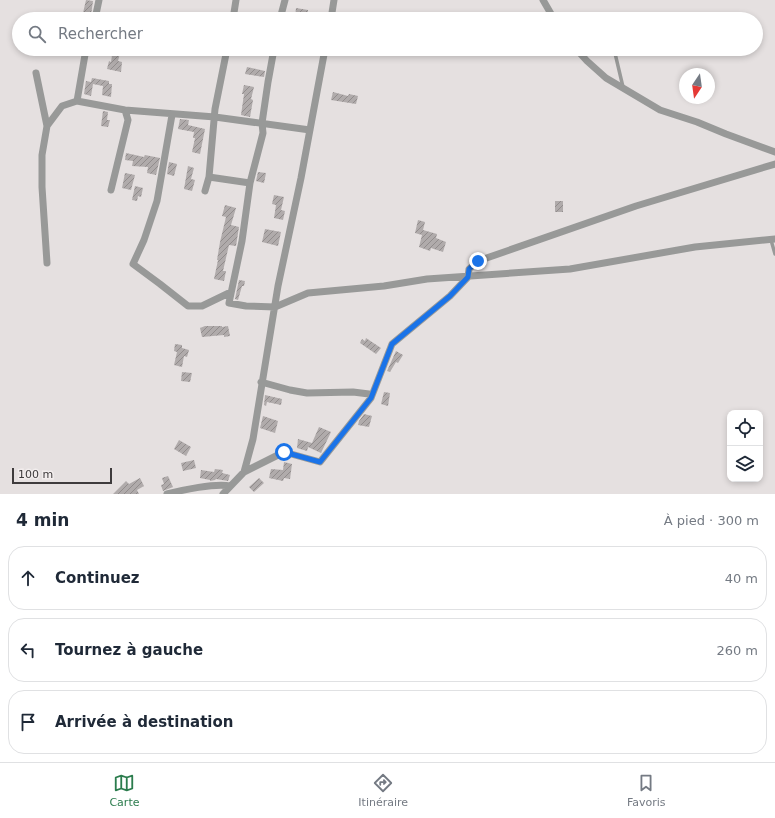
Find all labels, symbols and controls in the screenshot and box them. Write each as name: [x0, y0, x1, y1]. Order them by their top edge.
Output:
search box: [12, 12, 763, 56]
icon: search: [26, 23, 48, 45]
text: Rechercher: [58, 25, 143, 43]
north arrow: [679, 68, 715, 104]
route end: [469, 252, 487, 270]
map controls: [727, 410, 763, 482]
button: locate: [727, 410, 763, 446]
route start: [275, 443, 293, 461]
button: layers: [727, 446, 763, 482]
scale bar: [12, 466, 112, 485]
text: 100 m: [18, 468, 53, 481]
text: 4 min: [16, 510, 69, 530]
text: À pied · 300 m: [664, 513, 759, 528]
icon: ahead: [17, 567, 39, 589]
text: Continuez: [55, 569, 140, 587]
text: 40 m: [725, 571, 758, 586]
icon: left: [17, 639, 39, 661]
text: Tournez à gauche: [55, 641, 203, 659]
text: 260 m: [716, 643, 758, 658]
icon: arrive: [17, 711, 39, 733]
text: Arrivée à destination: [55, 713, 233, 731]
tab: Carte: [109, 772, 139, 809]
tab: Itinéraire: [358, 772, 408, 809]
tab: Favoris: [627, 772, 666, 809]

